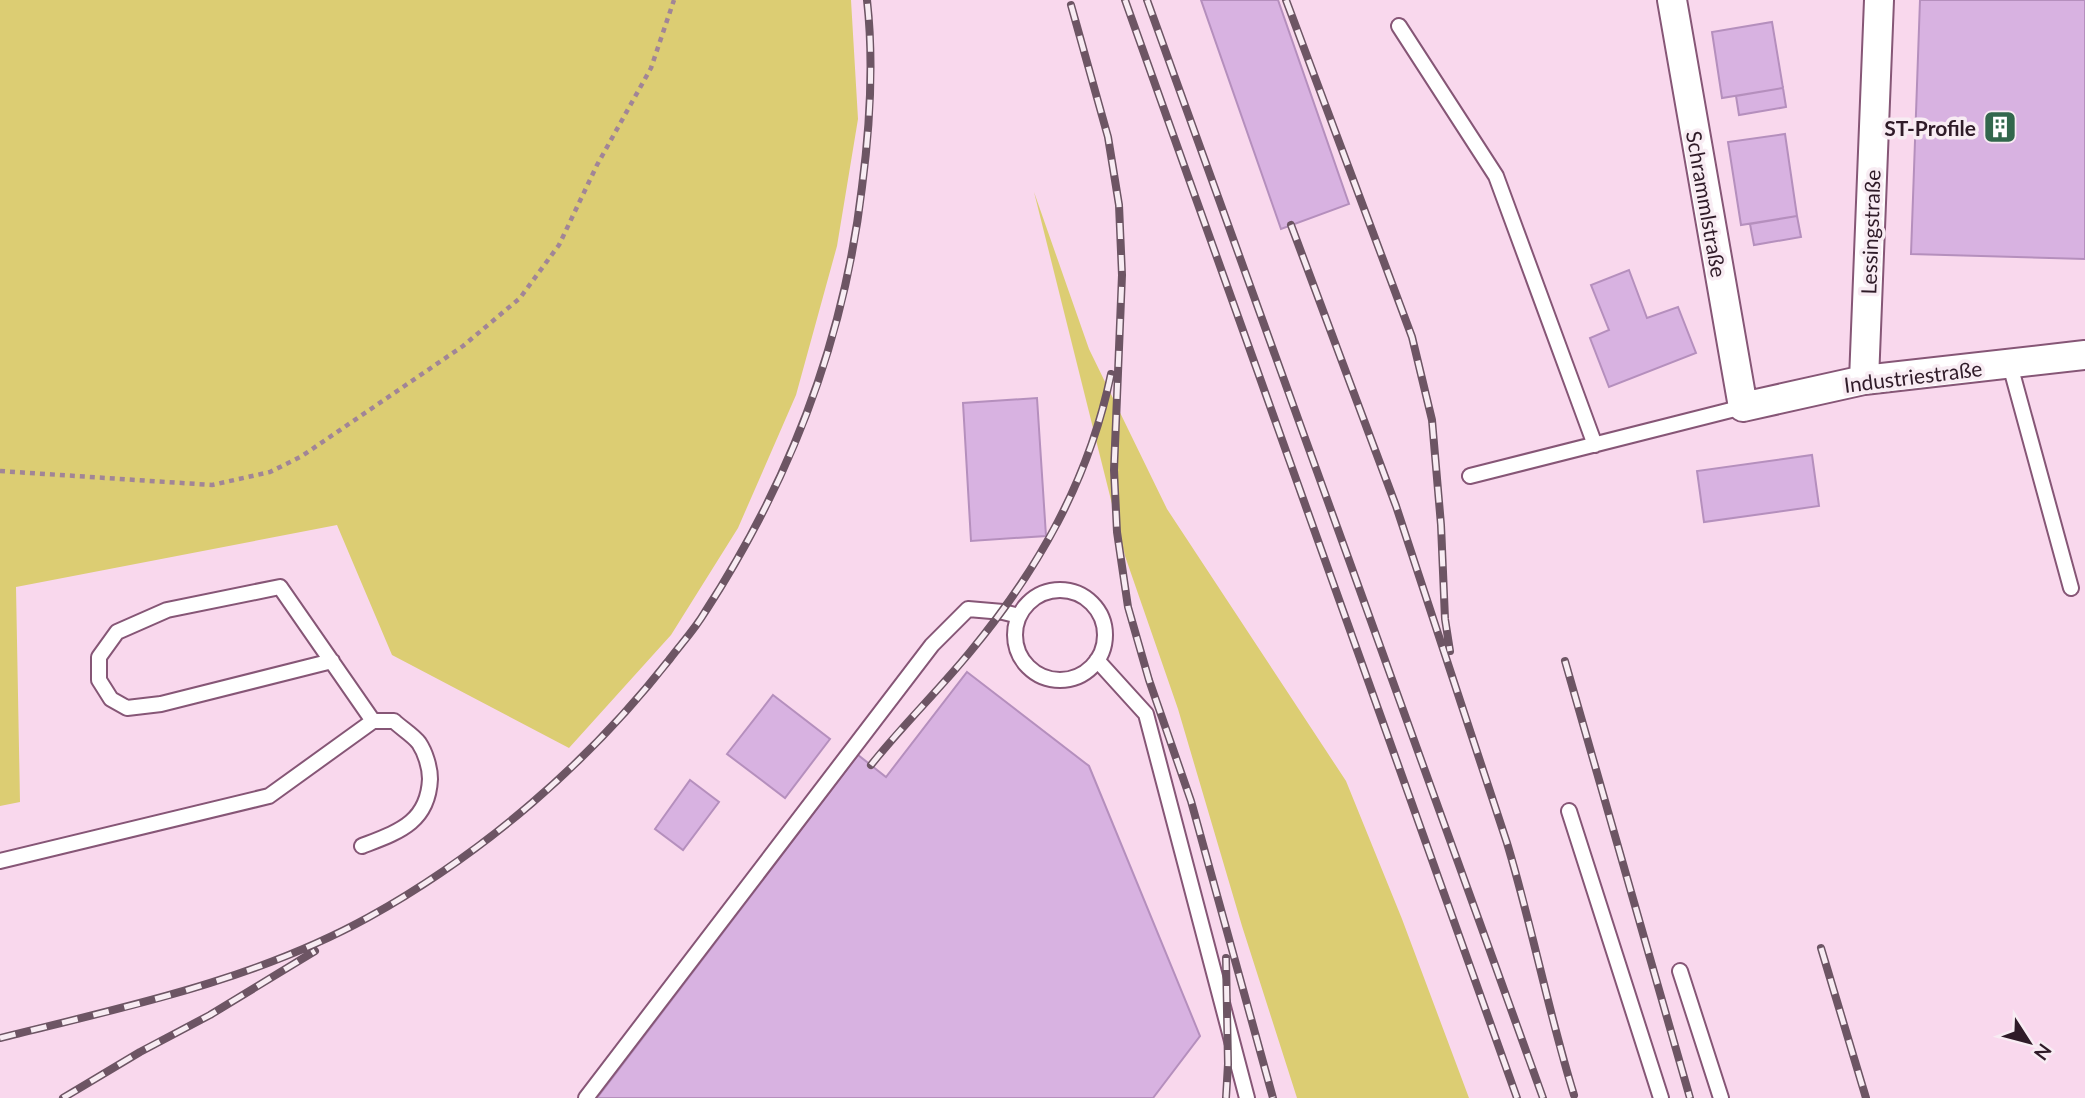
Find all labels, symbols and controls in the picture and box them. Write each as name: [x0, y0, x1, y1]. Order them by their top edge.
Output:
building icon: ST-Profile: [1981, 108, 2019, 146]
place label: ST-Profile: [1884, 115, 1976, 140]
street label: Schrammlstraße: [1682, 129, 1732, 279]
street label: Lessingstraße: [1855, 169, 1885, 295]
street label: Industriestraße: [1842, 355, 1984, 397]
north arrow: [1994, 1007, 2064, 1077]
text: N: [2030, 1040, 2057, 1065]

